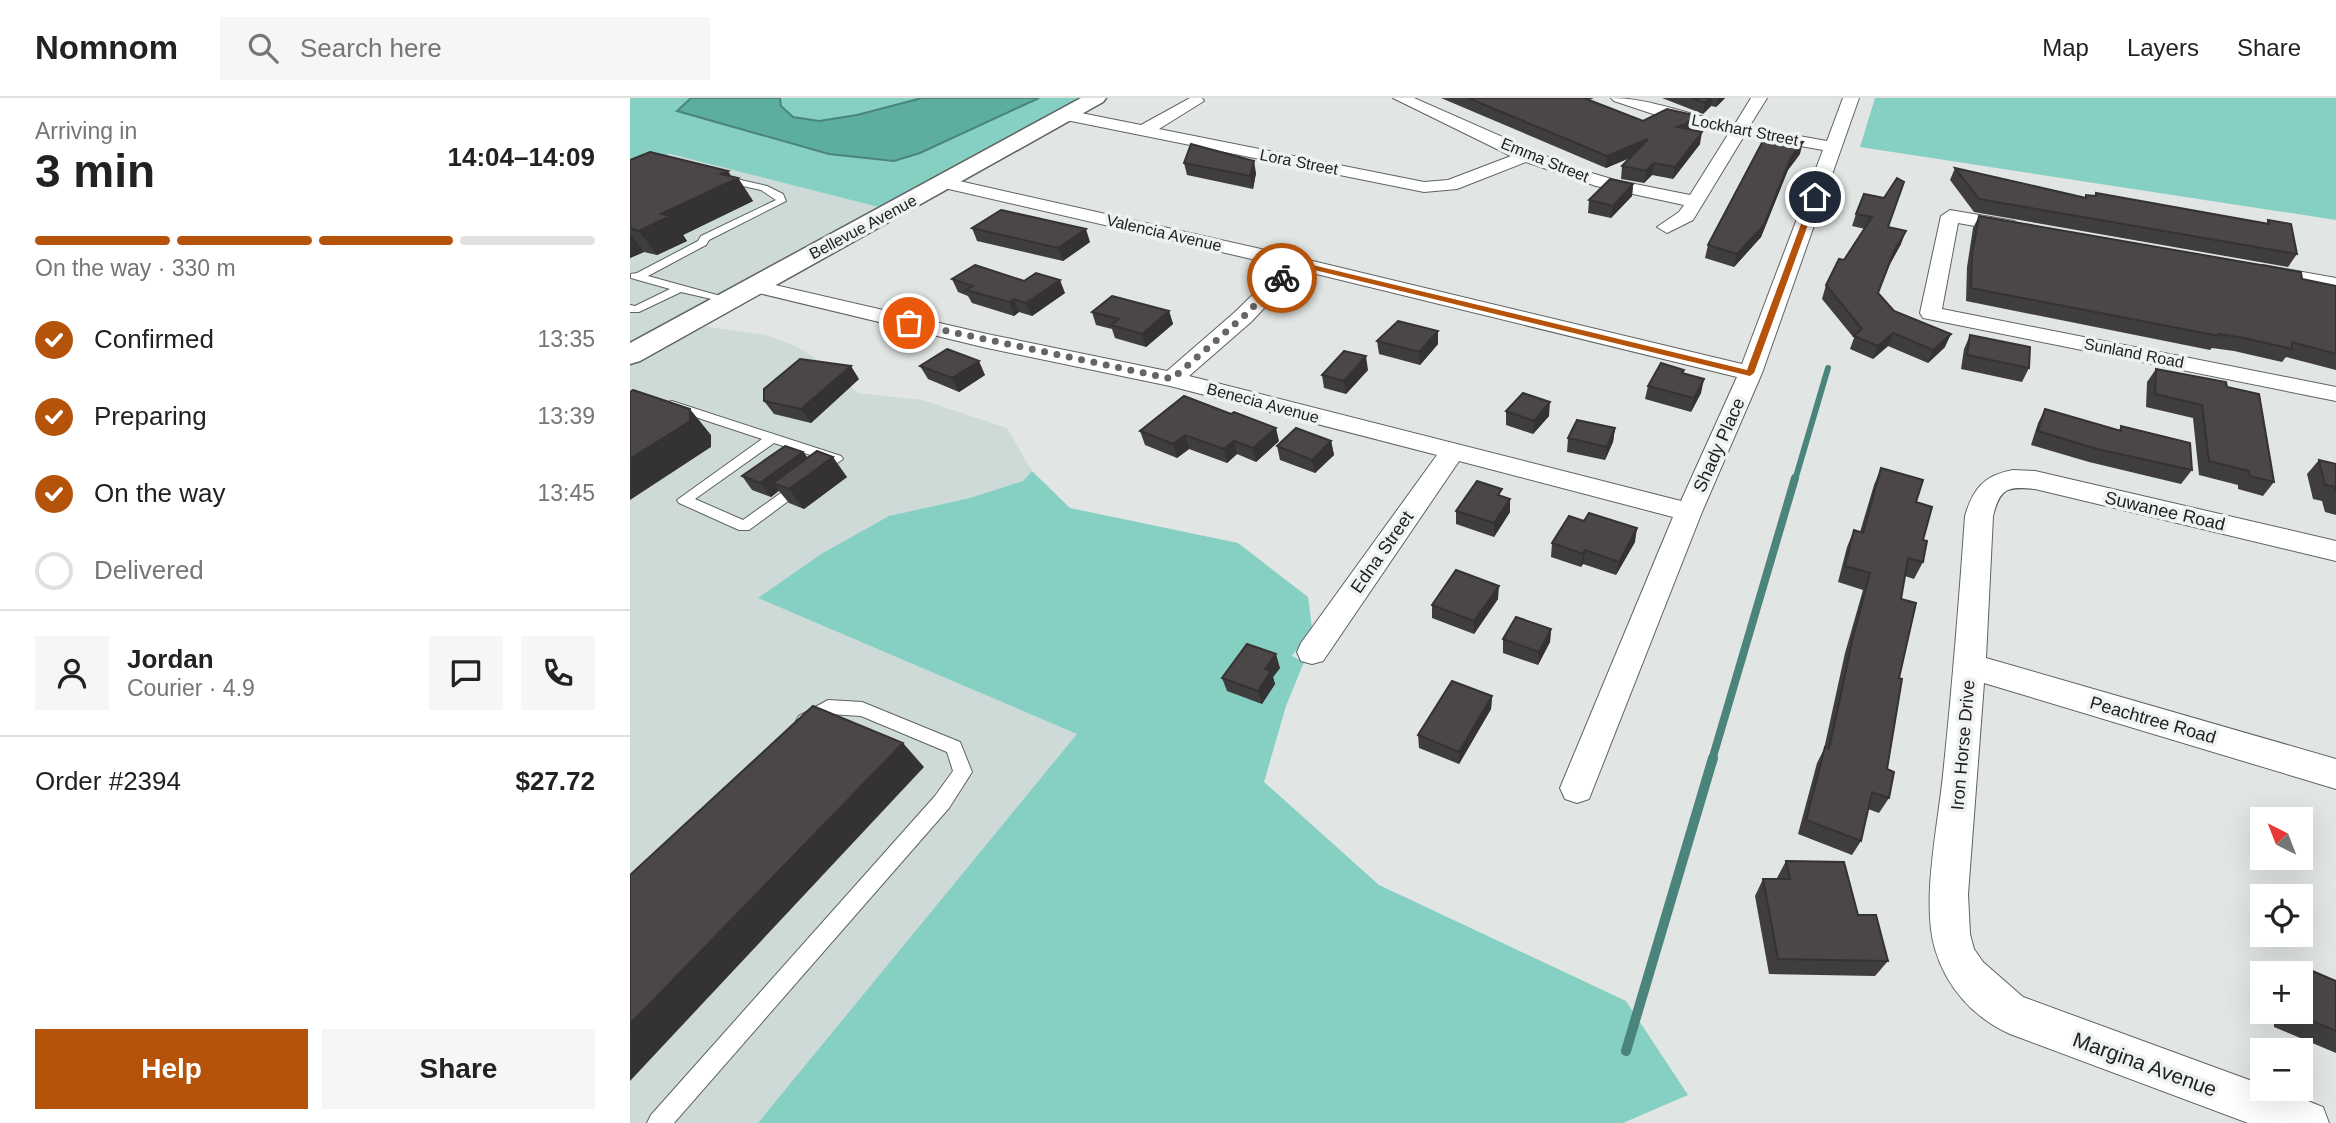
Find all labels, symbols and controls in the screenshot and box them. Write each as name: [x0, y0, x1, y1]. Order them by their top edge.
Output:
search box: [220, 17, 710, 80]
text: Nomnom: [35, 29, 178, 66]
icon: search: [244, 29, 282, 67]
text: Search here: [300, 33, 442, 63]
text: Map: [2042, 34, 2089, 61]
text: Layers: [2127, 34, 2199, 61]
text: Share: [2237, 34, 2301, 61]
street label: Lockhart Street: [1690, 111, 1800, 149]
text: Arriving in: [35, 118, 137, 144]
street label: Emma Street: [1499, 135, 1592, 186]
text: 14:04–14:09: [448, 142, 595, 172]
text: 3 min: [35, 145, 155, 197]
street label: Lora Street: [1259, 146, 1340, 178]
pin: [1785, 167, 1845, 227]
icon: home: [1796, 178, 1834, 216]
street label: Bellevue Avenue: [807, 192, 920, 262]
street label: Valencia Avenue: [1105, 211, 1223, 255]
courier: [1247, 243, 1317, 313]
text: On the way · 330 m: [35, 255, 236, 281]
icon: bike: [1263, 259, 1301, 297]
pin: [879, 293, 939, 353]
icon: bag: [890, 304, 928, 342]
icon: check: [35, 321, 73, 359]
text: Confirmed: [94, 324, 214, 354]
text: 13:35: [537, 326, 595, 352]
street label: Sunland Road: [2083, 335, 2185, 371]
street label: Benecia Avenue: [1205, 380, 1321, 426]
street label: Shady Place: [1689, 395, 1749, 495]
icon: check: [35, 398, 73, 436]
text: Preparing: [94, 401, 207, 431]
text: 13:39: [537, 403, 595, 429]
icon: check: [35, 475, 73, 513]
text: On the way: [94, 478, 226, 508]
text: 13:45: [537, 480, 595, 506]
street label: Suwanee Road: [2103, 487, 2227, 535]
street label: Edna Street: [1347, 507, 1417, 597]
text: Delivered: [94, 555, 204, 585]
button: person: [35, 636, 109, 710]
button: chat: [429, 636, 503, 710]
button: phone: [521, 636, 595, 710]
text: Jordan: [127, 644, 214, 674]
text: Courier · 4.9: [127, 675, 255, 701]
street label: Iron Horse Drive: [1947, 679, 1979, 811]
street label: Peachtree Road: [2088, 692, 2218, 748]
text: Order #2394: [35, 766, 181, 796]
text: $27.72: [515, 766, 595, 796]
north arrow: [2250, 807, 2314, 870]
map controls: [2250, 807, 2313, 1101]
button: locate: [2250, 884, 2313, 947]
button: +: [2250, 961, 2313, 1024]
street label: Margina Avenue: [2070, 1027, 2220, 1101]
button: Help: [35, 1029, 308, 1109]
button: Share: [322, 1029, 595, 1109]
button: −: [2250, 1038, 2313, 1101]

